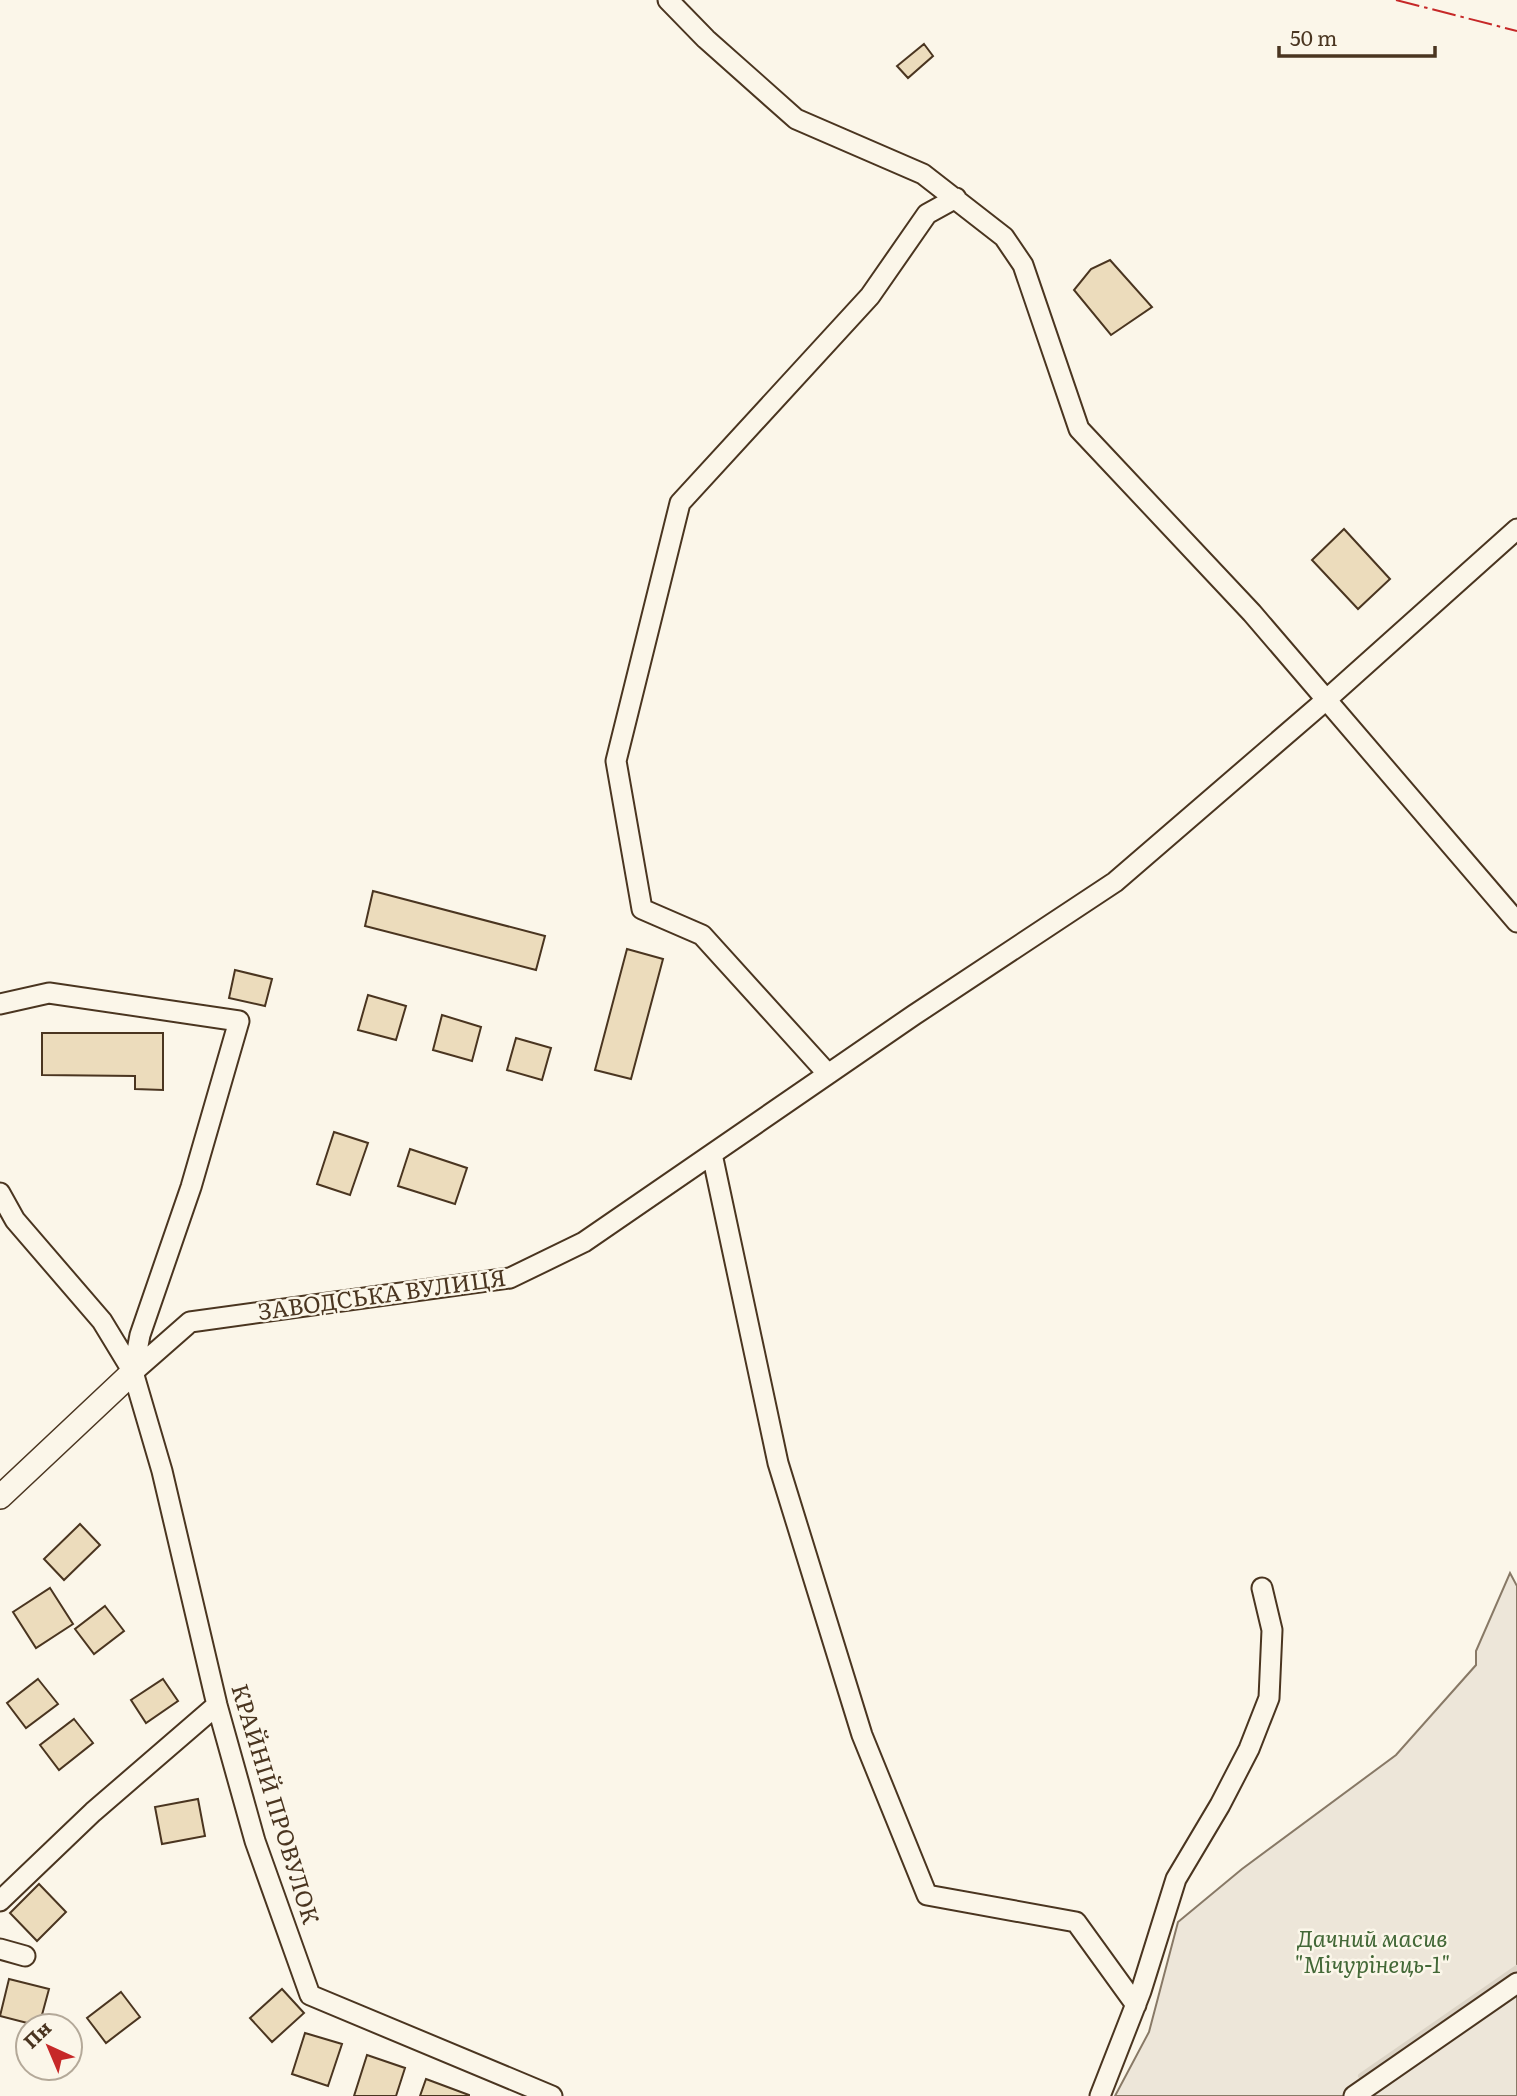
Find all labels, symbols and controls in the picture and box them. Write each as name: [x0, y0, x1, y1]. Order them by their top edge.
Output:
scale bar: [1279, 14, 1435, 58]
text: 50 m: [1290, 21, 1337, 52]
street label: ЗАВОДСЬКА ВУЛИЦЯ: [256, 1259, 508, 1327]
street label: КРАЙНІЙ ПРОВУЛОК: [224, 1679, 330, 1928]
park label: Дачний масив "Мічурінець-1": [1294, 1920, 1450, 1980]
north arrow: [14, 2012, 84, 2082]
text: Пн: [16, 2014, 57, 2054]

